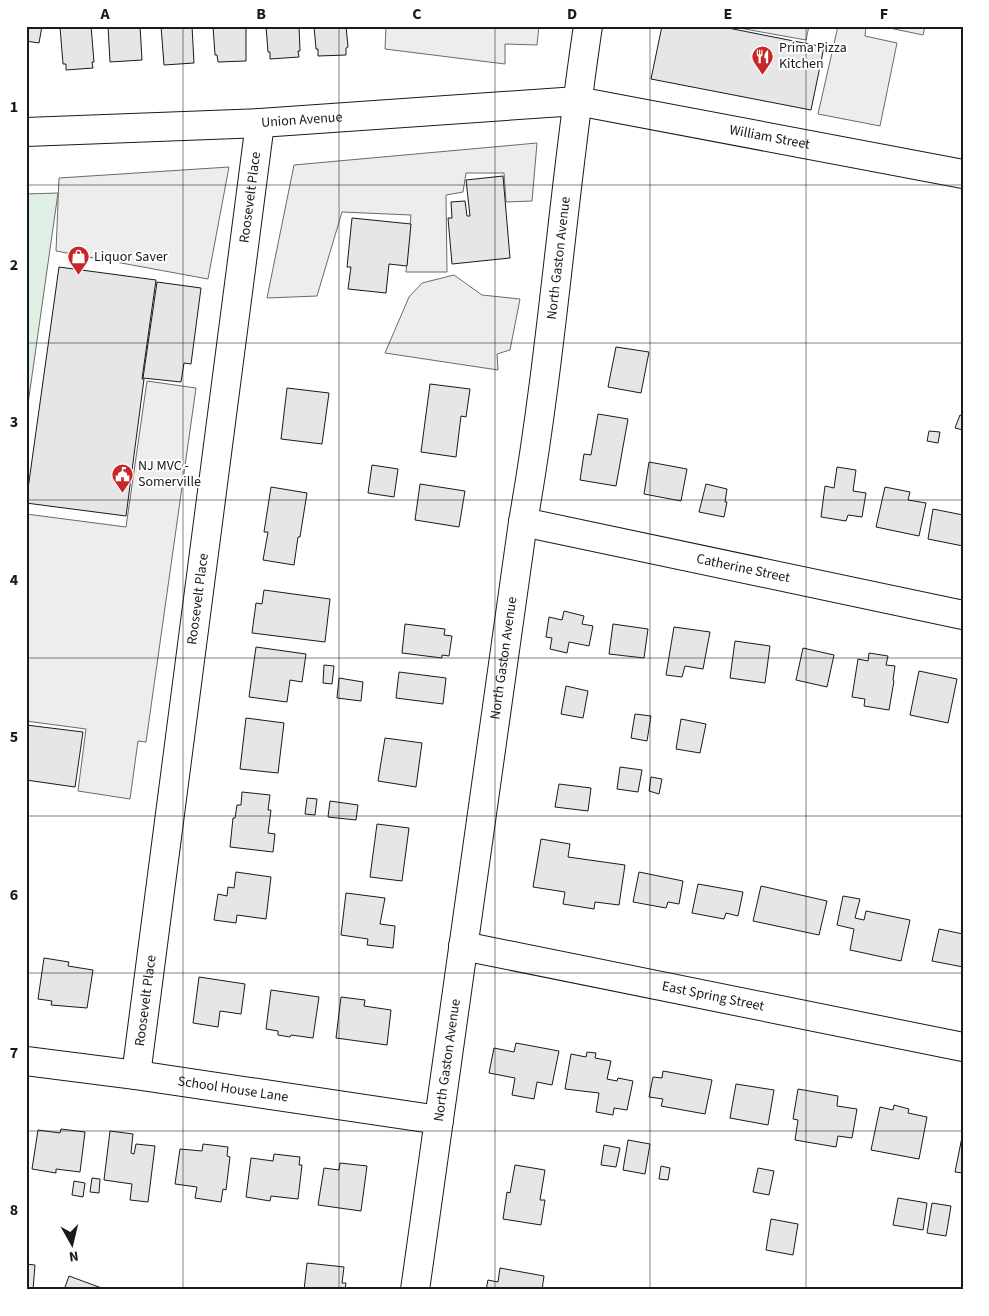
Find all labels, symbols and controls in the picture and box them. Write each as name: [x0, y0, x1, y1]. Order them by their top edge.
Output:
text: A: [99, 3, 110, 25]
text: B: [256, 3, 266, 25]
text: C: [412, 3, 422, 25]
text: D: [567, 3, 577, 25]
text: E: [724, 3, 732, 25]
text: F: [880, 3, 888, 25]
place label: Prima Pizza Kitchen: [779, 38, 847, 74]
restaurant icon: Prima Pizza Kitchen: [751, 44, 775, 75]
text: 1: [10, 96, 18, 118]
street label: Union Avenue: [260, 107, 343, 133]
street label: William Street: [728, 120, 812, 155]
street label: Roosevelt Place: [234, 150, 266, 244]
street label: North Gaston Avenue: [542, 195, 576, 321]
shop icon: Liquor Saver: [66, 245, 90, 276]
place label: Liquor Saver: [94, 247, 168, 267]
text: 2: [10, 254, 18, 276]
text: 3: [10, 411, 18, 433]
place label: NJ MVC - Somerville: [138, 456, 201, 492]
public building icon: NJ MVC - Somerville: [110, 462, 134, 493]
street label: Catherine Street: [695, 549, 792, 588]
street label: Roosevelt Place: [182, 552, 214, 646]
text: 4: [10, 569, 19, 591]
street label: North Gaston Avenue: [485, 595, 522, 721]
text: 5: [10, 726, 18, 748]
text: 6: [10, 884, 18, 906]
street label: Roosevelt Place: [130, 954, 162, 1048]
street label: East Spring Street: [660, 976, 766, 1017]
street label: North Gaston Avenue: [429, 998, 466, 1123]
text: 7: [10, 1042, 18, 1064]
street label: School House Lane: [176, 1071, 290, 1108]
text: 8: [10, 1199, 18, 1221]
north arrow: [48, 1218, 98, 1268]
text: N: [68, 1245, 80, 1266]

